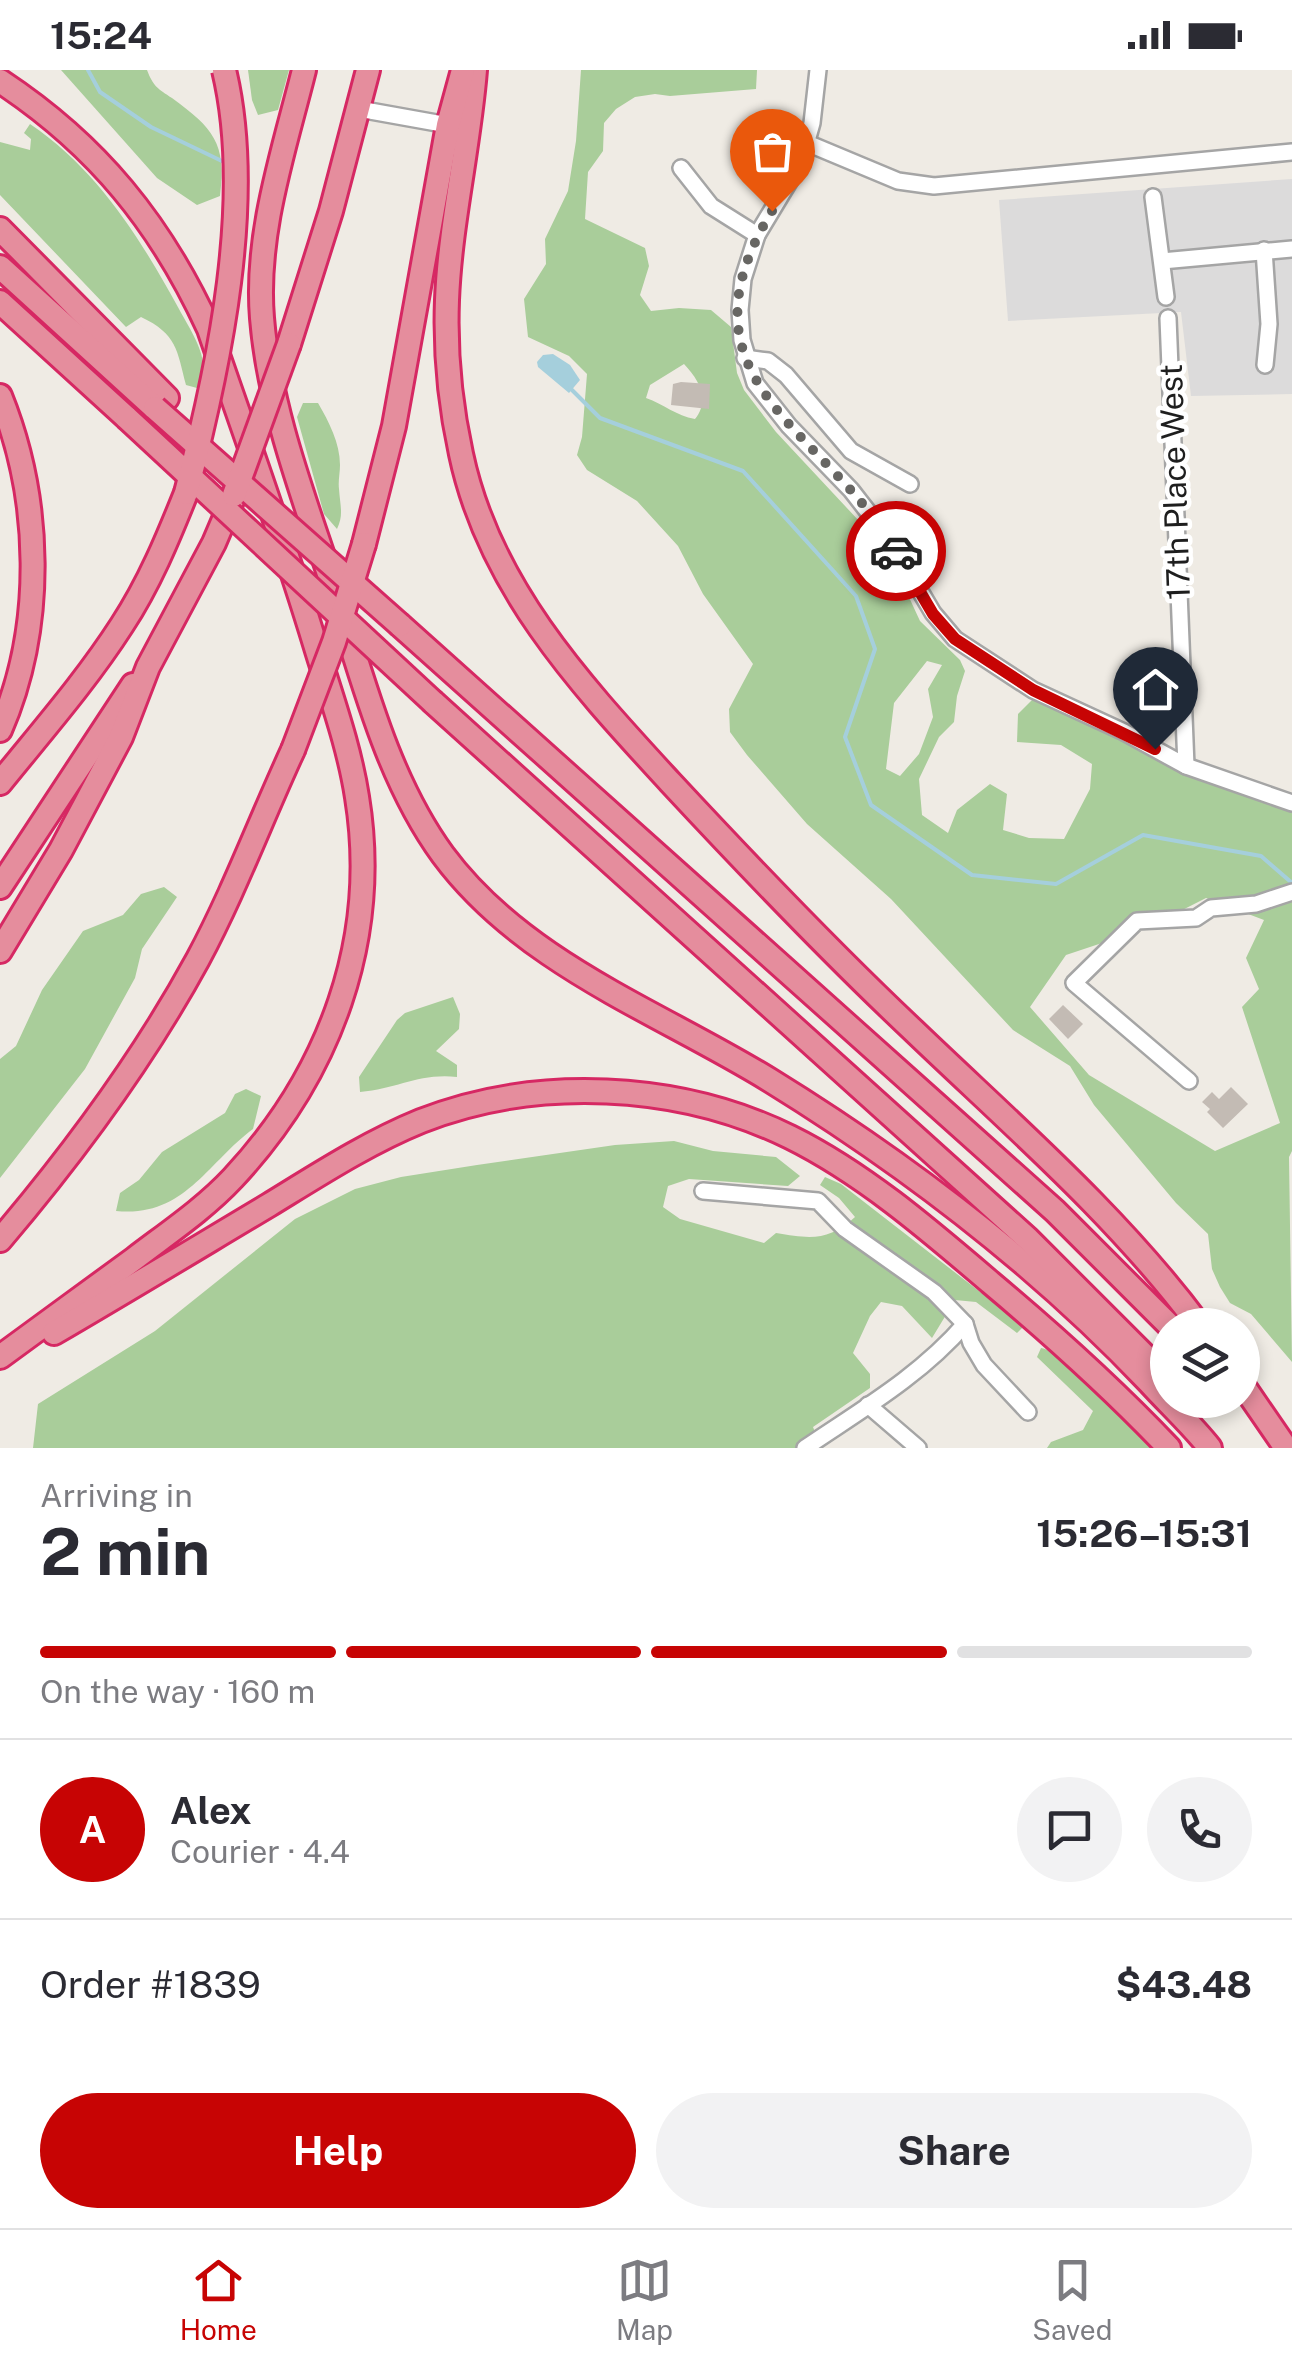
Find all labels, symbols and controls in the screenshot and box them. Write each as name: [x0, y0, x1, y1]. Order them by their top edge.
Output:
text: 15:24: [50, 13, 152, 58]
pin: [730, 109, 815, 212]
icon: bag: [745, 124, 800, 179]
street label: 17th Place West: [1152, 363, 1197, 601]
courier: [846, 501, 946, 601]
icon: car: [869, 524, 924, 579]
pin: [1113, 647, 1198, 750]
icon: home: [1128, 662, 1183, 717]
map controls: [1150, 1308, 1260, 1418]
button: layers: [1150, 1308, 1260, 1418]
text: Arriving in: [40, 1477, 193, 1514]
text: 15:26–15:31: [1036, 1511, 1252, 1556]
text: 2 min: [40, 1513, 210, 1590]
text: On the way · 160 m: [40, 1673, 315, 1710]
button: chat: [1017, 1777, 1122, 1882]
button: phone: [1147, 1777, 1252, 1882]
text: Alex: [170, 1788, 252, 1833]
text: A: [79, 1807, 106, 1852]
text: Courier · 4.4: [170, 1833, 350, 1870]
text: Order #1839: [40, 1962, 261, 2007]
text: $43.48: [1115, 1962, 1252, 2007]
button: Help: [40, 2093, 636, 2208]
button: Share: [656, 2093, 1252, 2208]
tab: Home: [180, 2253, 257, 2346]
tab: Map: [616, 2253, 673, 2346]
tab: Saved: [1032, 2253, 1112, 2346]

